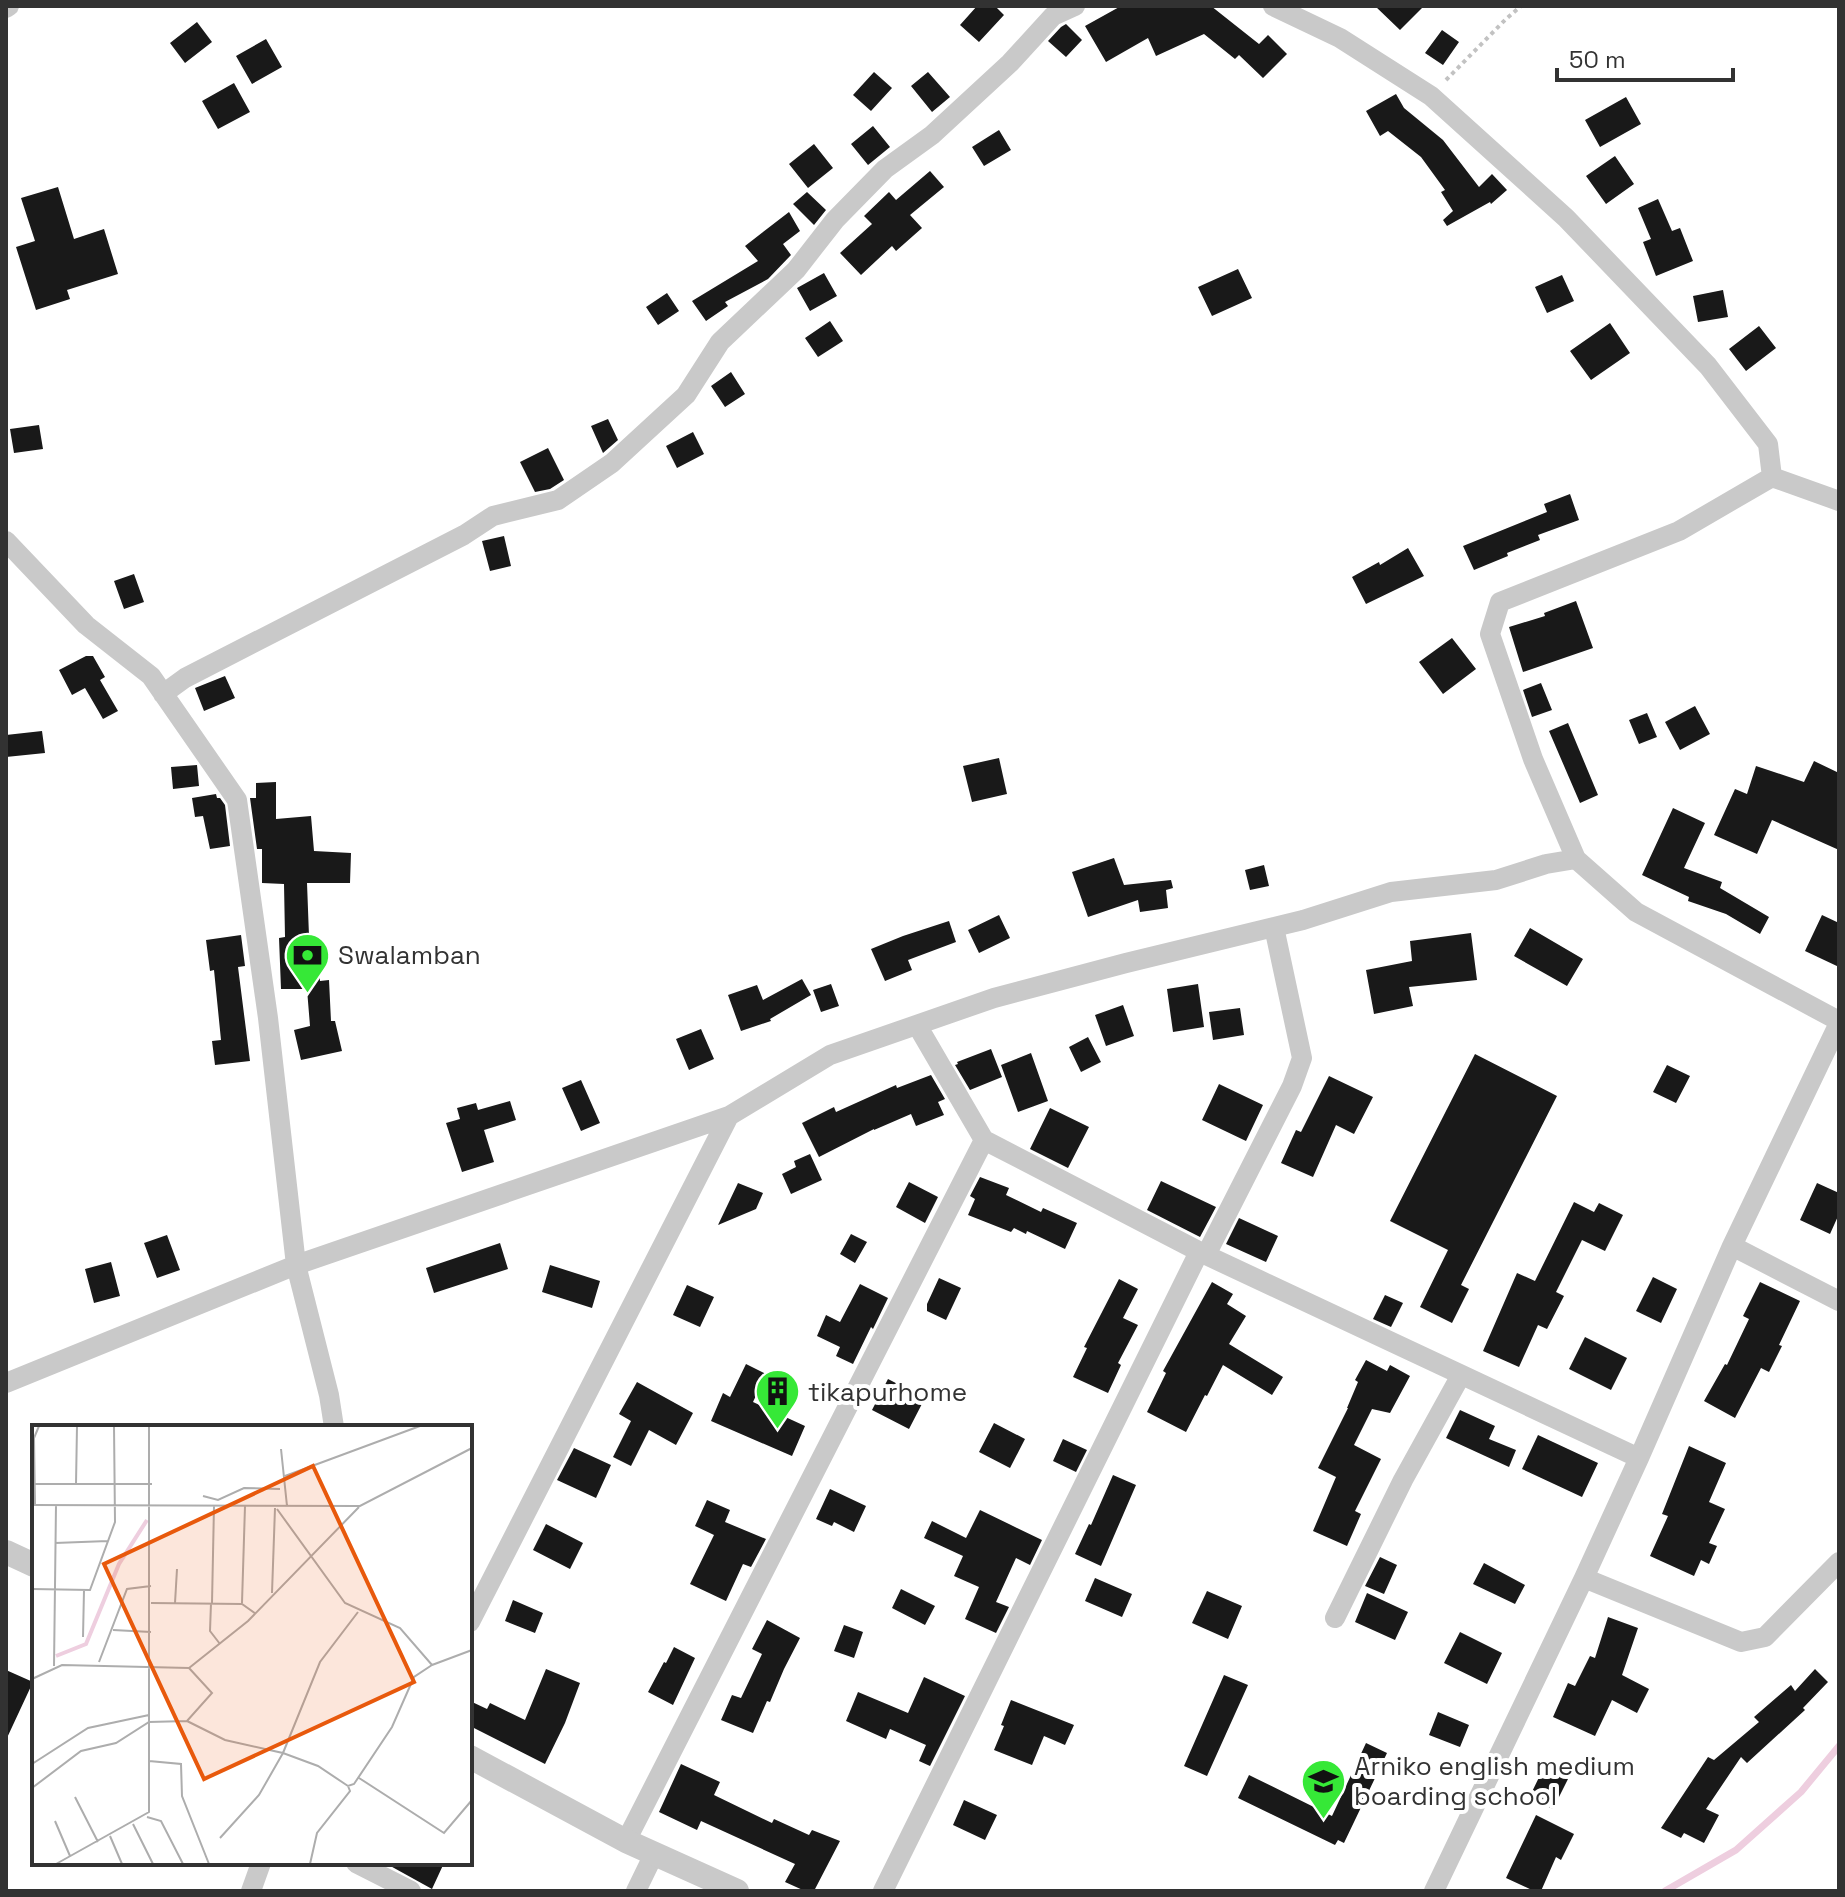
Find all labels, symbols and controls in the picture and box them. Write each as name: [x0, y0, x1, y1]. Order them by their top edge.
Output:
scale bar: [1557, 32, 1733, 82]
text: 50 m: [1569, 44, 1626, 75]
bank icon: Swalamban: [283, 931, 331, 994]
place label: Swalamban: [338, 938, 481, 972]
building icon: tikapurhome: [753, 1368, 801, 1431]
place label: tikapurhome: [808, 1375, 967, 1409]
inset map: [32, 1425, 472, 1865]
place label: Arniko english medium boarding school: [1354, 1749, 1635, 1813]
school or university icon: Arniko english medium boarding school: [1299, 1757, 1347, 1820]

